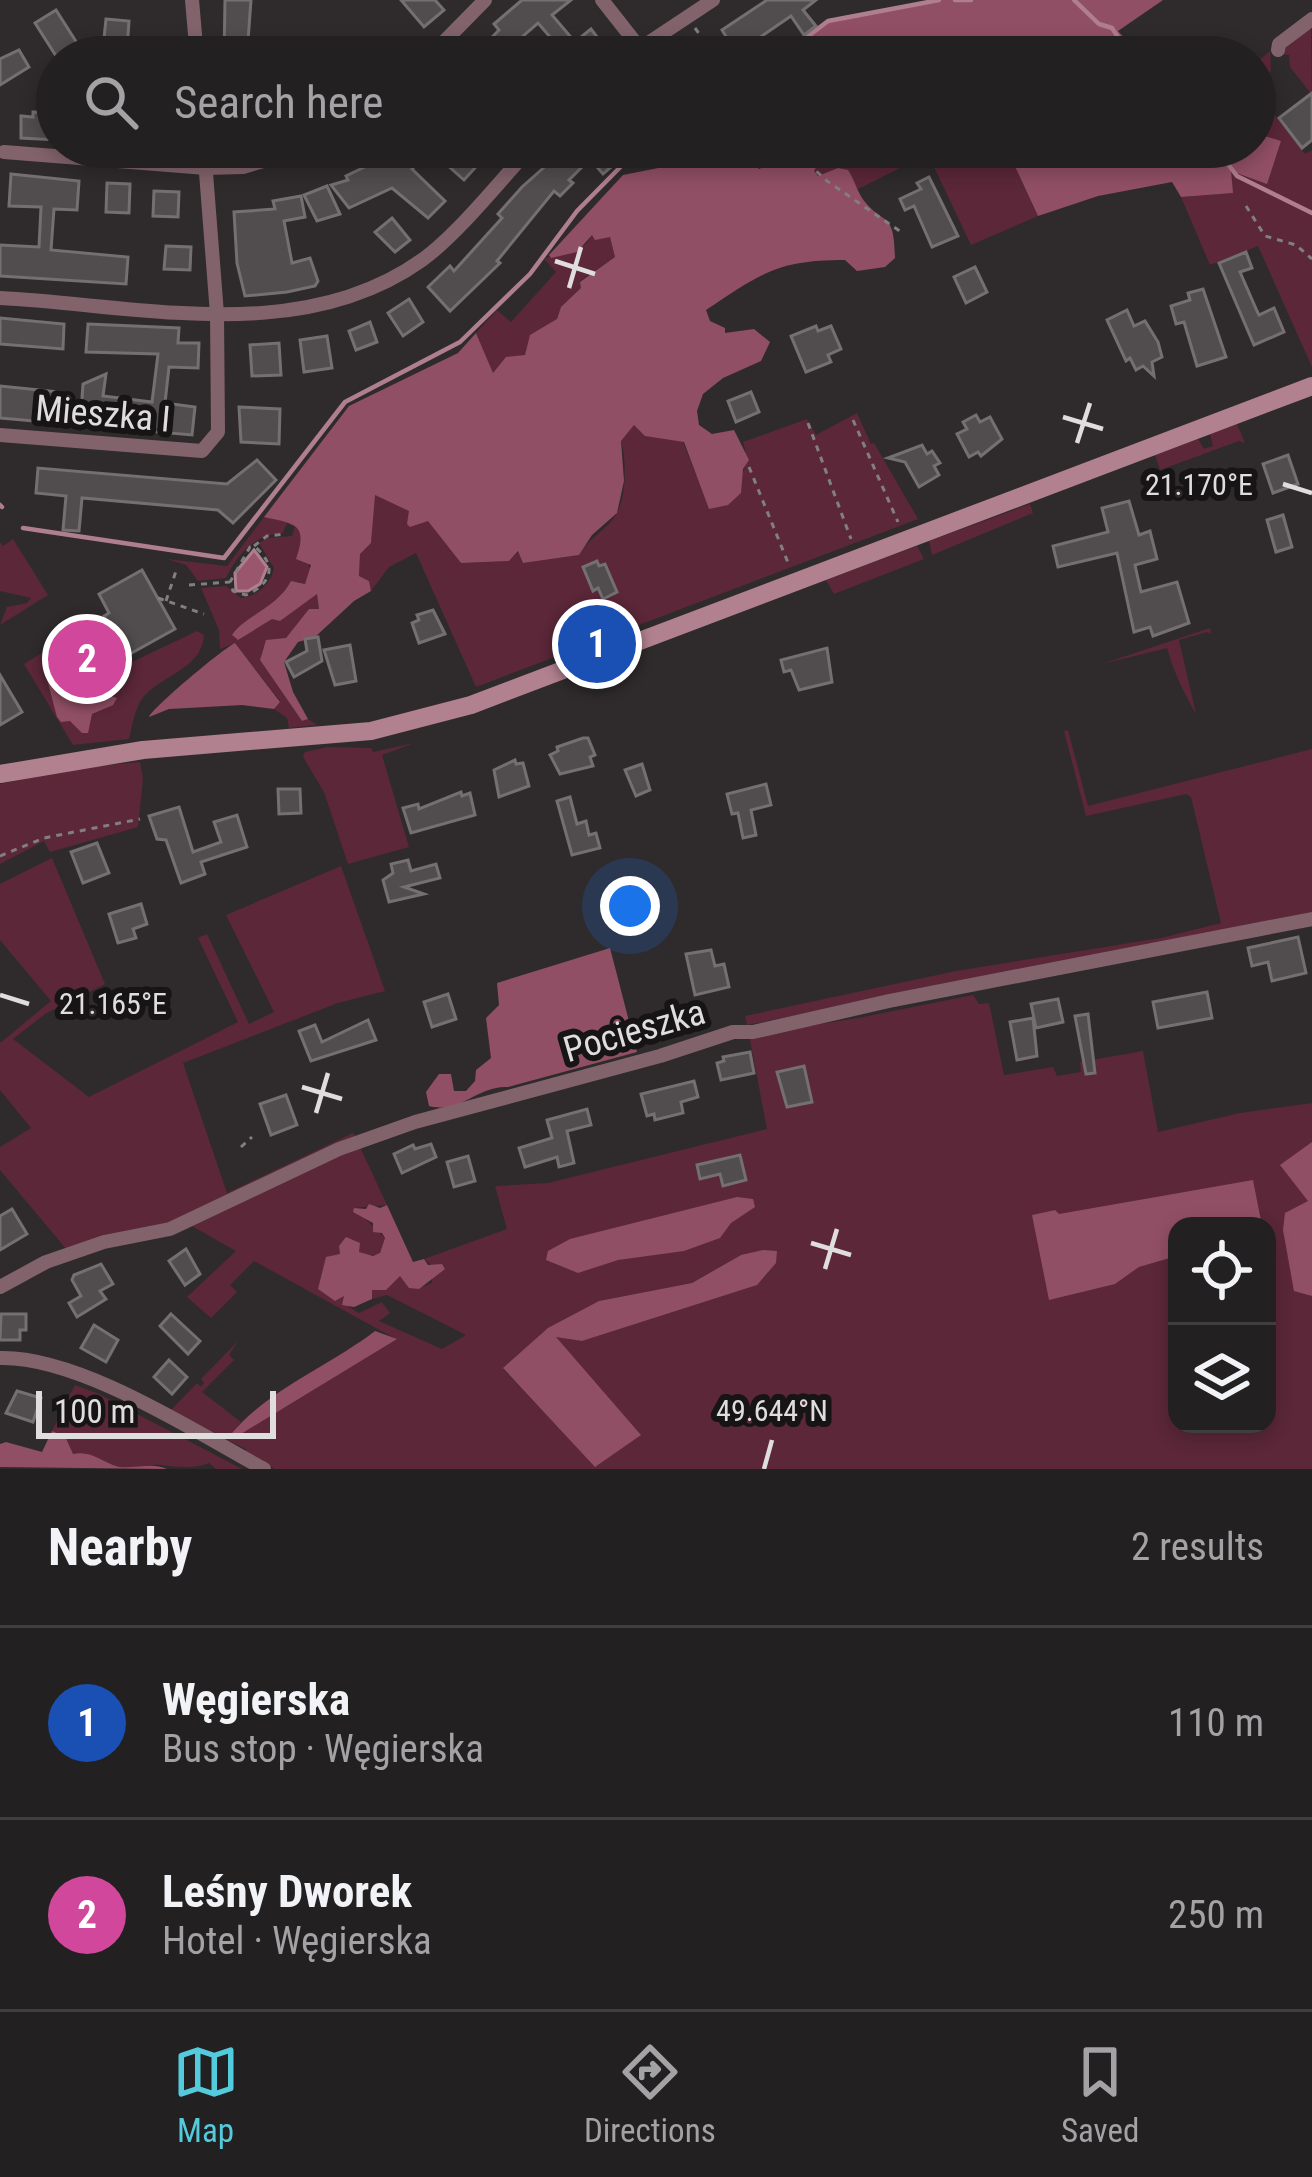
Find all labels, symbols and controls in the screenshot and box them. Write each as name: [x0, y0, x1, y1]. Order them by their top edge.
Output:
search box: [36, 36, 1276, 168]
icon: search: [78, 69, 144, 135]
text: Search here: [174, 76, 383, 129]
street label: Mieszka I: [34, 387, 172, 441]
text: 21.170°E: [1145, 467, 1253, 502]
pin: 1: [558, 599, 636, 689]
pin: 2: [48, 614, 126, 704]
your location: [600, 876, 660, 936]
text: 21.165°E: [59, 986, 167, 1021]
street label: Pocieszka: [559, 991, 710, 1071]
map controls: [1168, 1217, 1276, 1433]
button: locate: [1168, 1217, 1276, 1325]
button: layers: [1168, 1325, 1276, 1433]
scale bar: [36, 1385, 276, 1438]
text: 100 m: [54, 1392, 135, 1431]
text: 49.644°N: [716, 1393, 828, 1428]
text: Nearby: [48, 1518, 192, 1577]
text: 2 results: [1131, 1524, 1264, 1570]
text: Węgierska: [162, 1673, 350, 1726]
text: 1: [77, 1700, 97, 1746]
text: 110 m: [1168, 1700, 1264, 1746]
text: Bus stop · Węgierska: [162, 1726, 484, 1772]
text: Leśny Dworek: [162, 1865, 412, 1918]
text: 2: [77, 1892, 97, 1938]
text: 250 m: [1168, 1892, 1264, 1938]
text: Hotel · Węgierska: [162, 1918, 432, 1964]
tab: Map: [173, 2039, 239, 2150]
tab: Directions: [584, 2039, 716, 2150]
tab: Saved: [1061, 2039, 1139, 2150]

